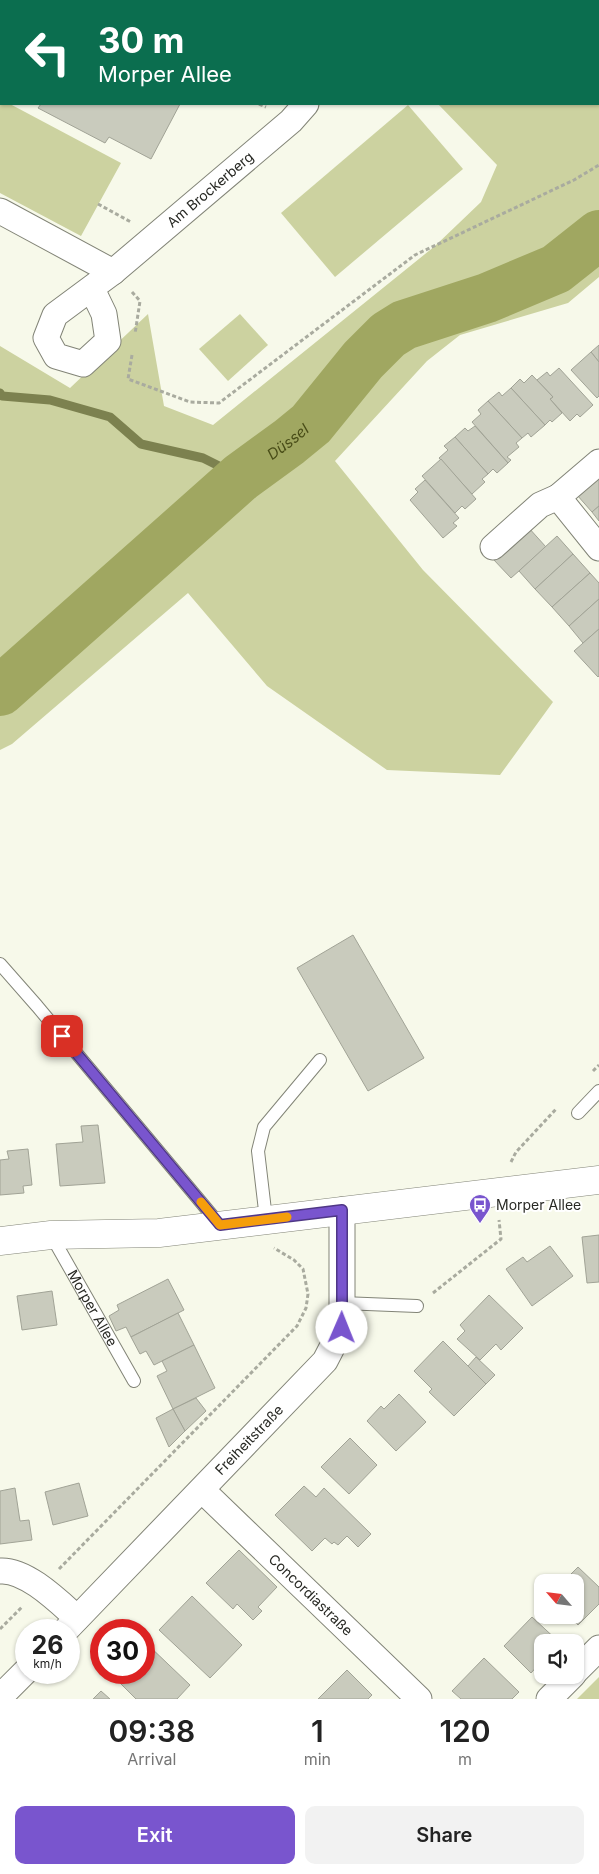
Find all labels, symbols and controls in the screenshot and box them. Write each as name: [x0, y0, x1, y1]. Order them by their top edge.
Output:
text: 30 m: [98, 19, 184, 61]
icon: left: [15, 20, 80, 85]
text: Morper Allee: [98, 61, 232, 87]
street label: Am Brockerberg: [163, 148, 256, 231]
water label: Düssel: [263, 419, 313, 464]
pin: [41, 1015, 83, 1057]
icon: arrive: [48, 1022, 76, 1050]
bus stop icon: Morper Allee: [468, 1193, 492, 1224]
place label: Morper Allee: [496, 1196, 581, 1213]
street label: Morper Allee: [64, 1266, 121, 1349]
position arrow: [315, 1301, 367, 1353]
street label: Freiheitstraße: [211, 1401, 286, 1478]
street label: Concordiastraße: [266, 1550, 357, 1639]
north arrow: [534, 1574, 584, 1624]
map controls: [534, 1574, 584, 1684]
speed limit sign: 30: [90, 1619, 155, 1684]
text: 26: [32, 1630, 63, 1660]
button: sound: [534, 1634, 584, 1684]
text: km/h: [33, 1656, 62, 1671]
text: 09:38: [108, 1713, 195, 1749]
text: 1: [311, 1713, 324, 1749]
text: 120: [439, 1713, 491, 1749]
text: Arrival: [127, 1749, 176, 1769]
text: min: [304, 1749, 331, 1769]
text: m: [458, 1749, 472, 1769]
button: Exit: [15, 1806, 295, 1864]
button: Share: [305, 1806, 584, 1864]

